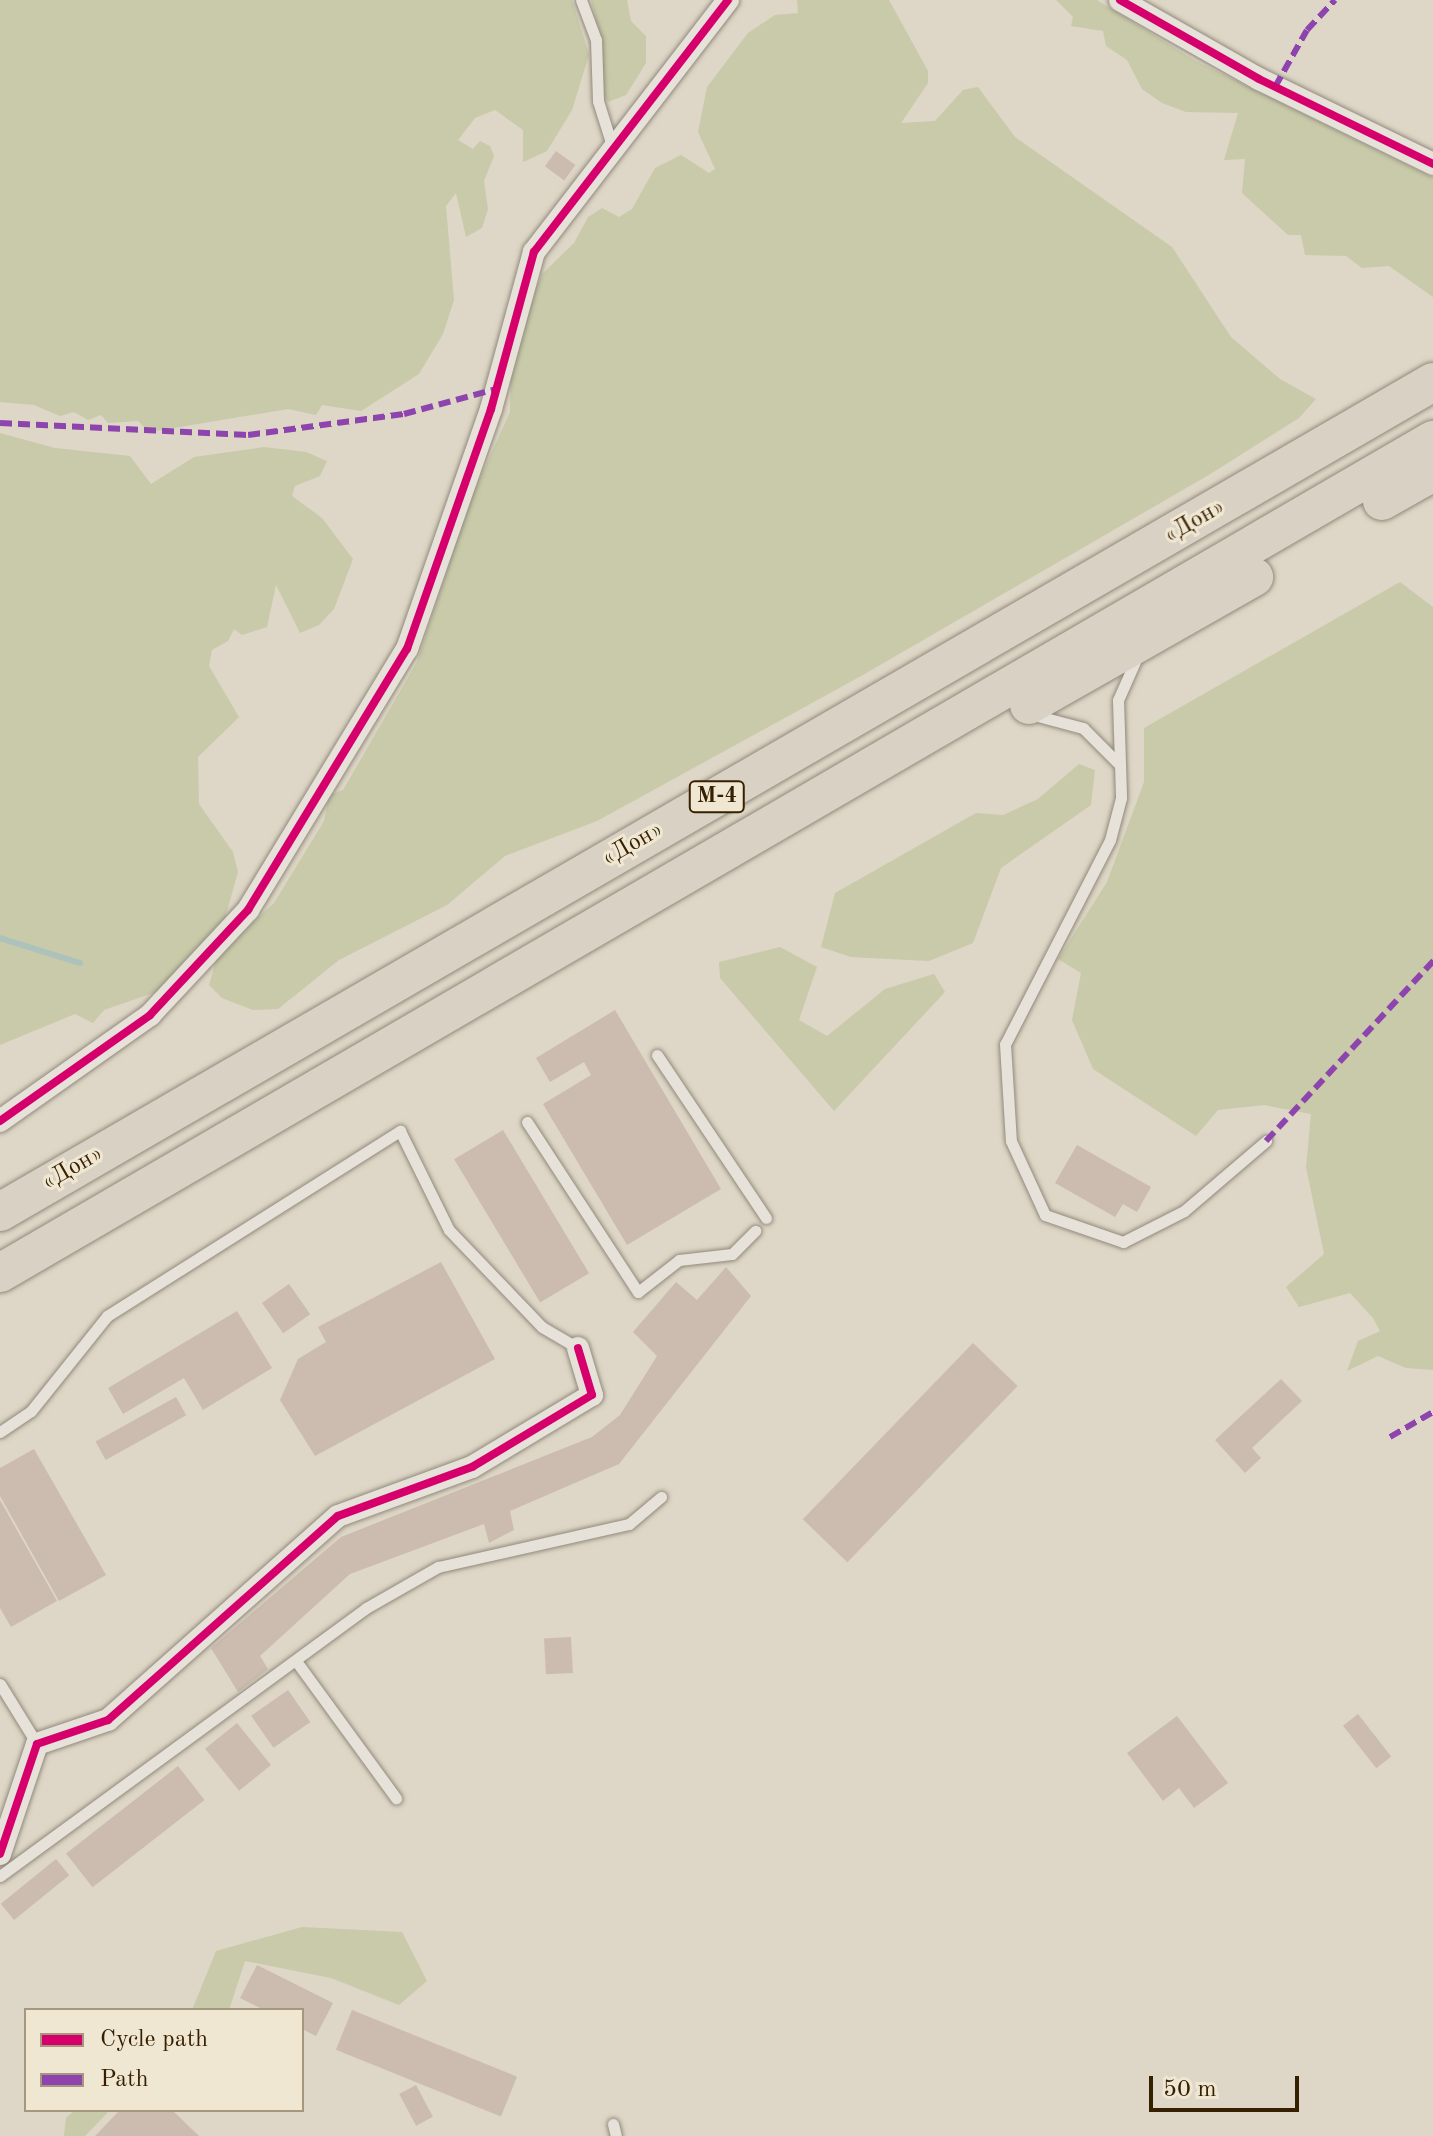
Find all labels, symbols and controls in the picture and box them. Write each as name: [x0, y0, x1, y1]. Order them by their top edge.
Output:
street label: «Дон»: [1159, 493, 1231, 551]
road number: М-4: [687, 779, 747, 815]
street label: «Дон»: [597, 816, 669, 874]
street label: «Дон»: [37, 1140, 109, 1198]
legend: [24, 2008, 304, 2112]
text: Cycle path: [100, 2028, 208, 2052]
scale bar: [1153, 2060, 1303, 2110]
text: Path: [100, 2068, 149, 2092]
text: 50 m: [1163, 2078, 1217, 2102]

